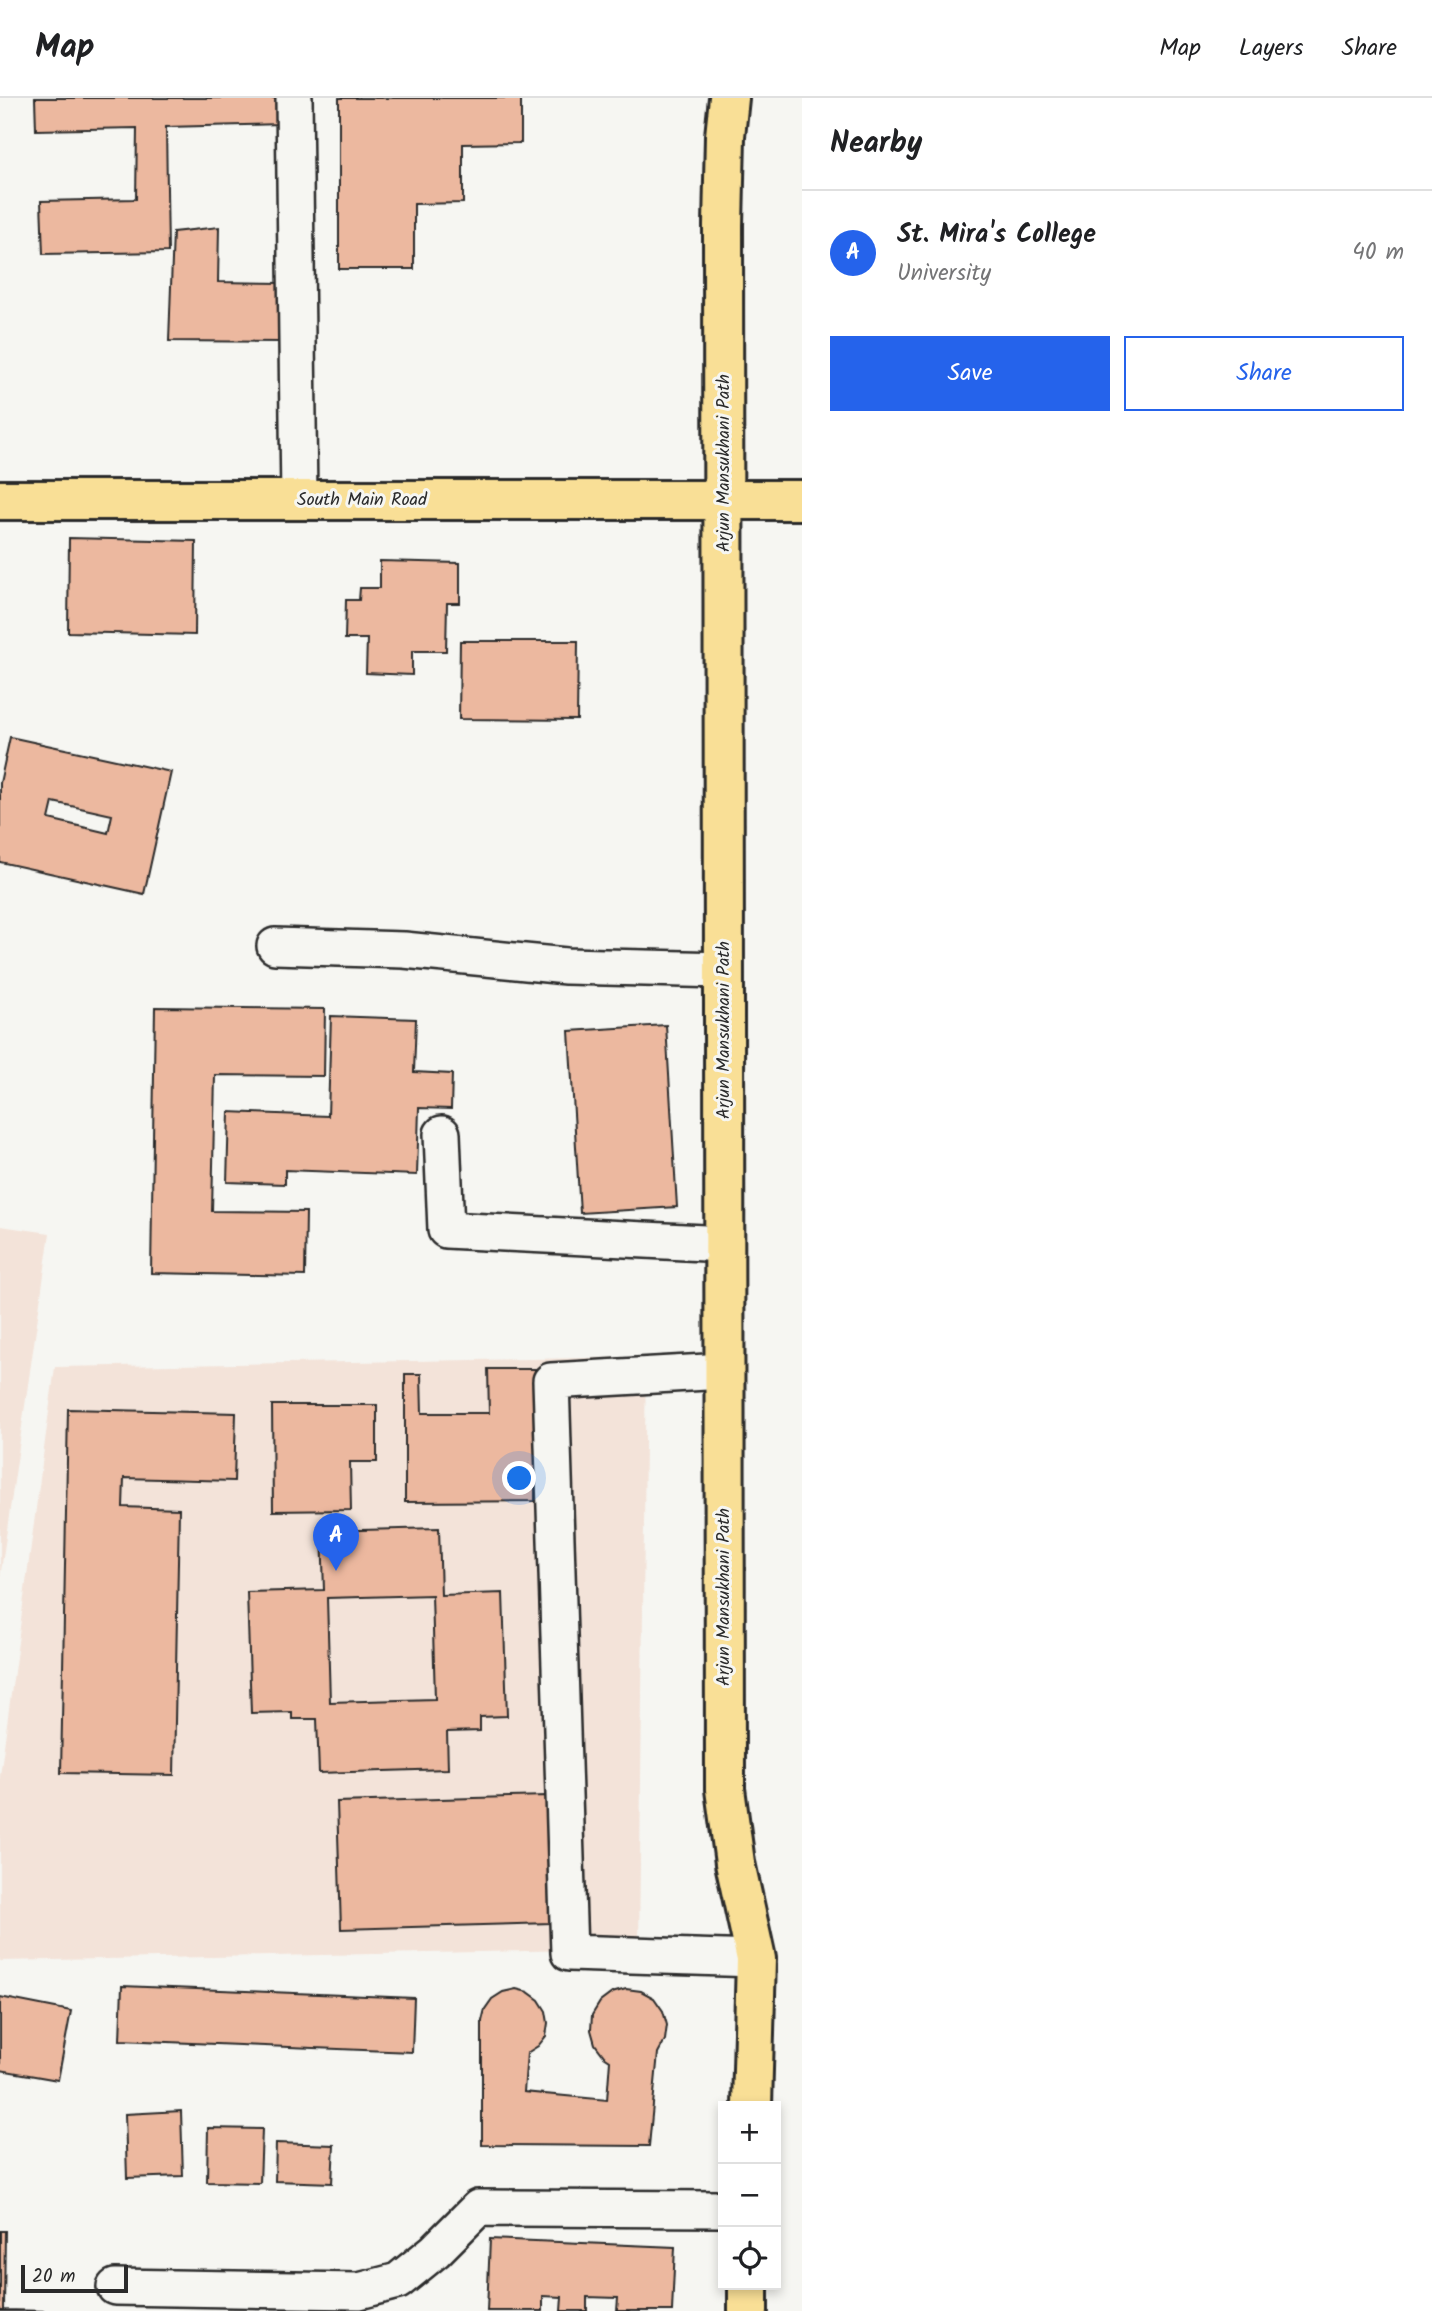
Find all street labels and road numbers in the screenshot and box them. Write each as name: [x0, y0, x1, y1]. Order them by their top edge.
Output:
street label: Arjun Mansukhani Path: [710, 374, 739, 552]
street label: South Main Road: [297, 486, 428, 515]
street label: Arjun Mansukhani Path: [710, 941, 739, 1119]
street label: Arjun Mansukhani Path: [710, 1508, 739, 1686]

